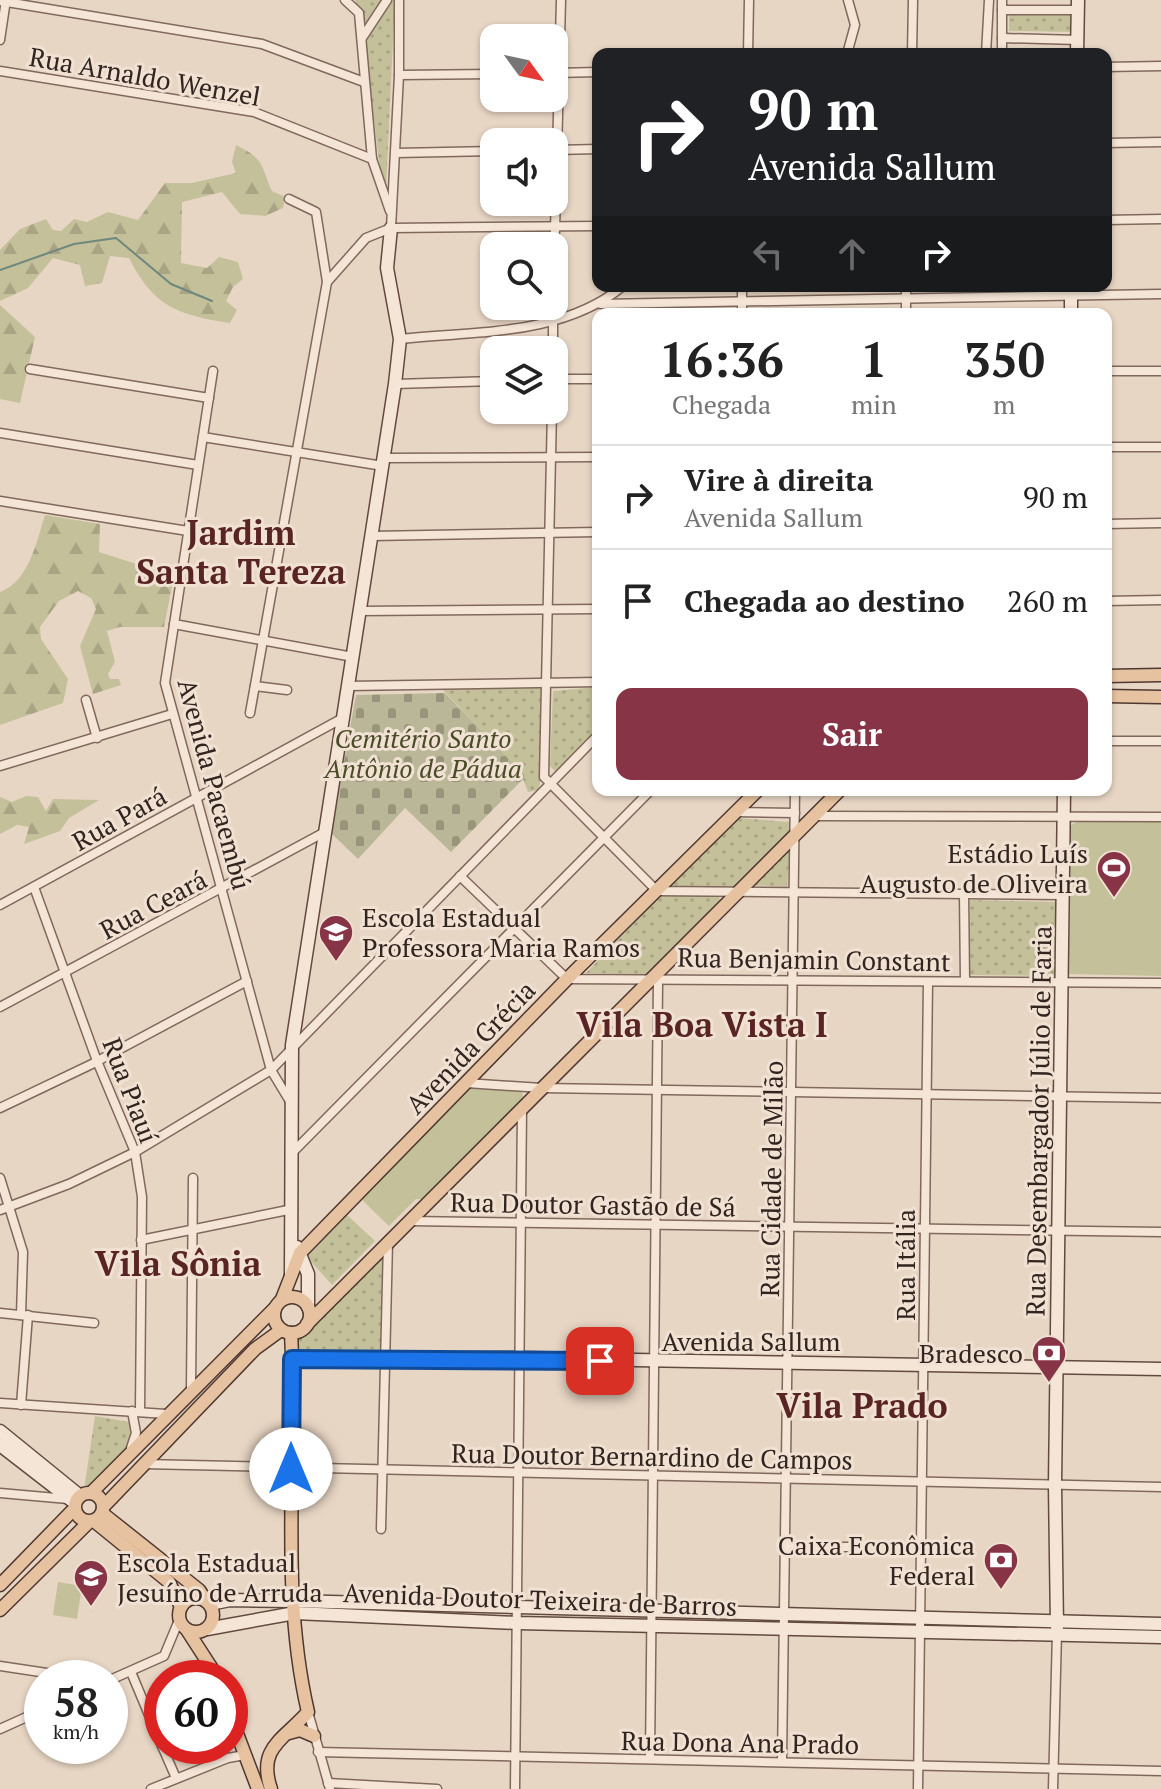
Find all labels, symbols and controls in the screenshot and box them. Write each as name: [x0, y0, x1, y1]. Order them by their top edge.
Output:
north arrow: [480, 24, 568, 112]
map controls: [480, 24, 568, 424]
street label: Rua Arnaldo Wenzel: [27, 39, 263, 113]
text: 90 m: [748, 72, 878, 146]
icon: right: [616, 80, 720, 184]
button: sound: [480, 128, 568, 216]
text: Avenida Sallum: [748, 143, 996, 190]
button: search: [480, 232, 568, 320]
icon: left: [746, 232, 790, 276]
icon: ahead: [830, 232, 874, 276]
icon: right: [914, 232, 958, 276]
text: 16:36: [659, 327, 784, 391]
text: 1: [860, 327, 887, 391]
text: 350: [964, 327, 1045, 391]
button: layers: [480, 336, 568, 424]
text: Chegada: [672, 387, 771, 421]
text: min: [851, 387, 897, 421]
text: m: [993, 387, 1016, 421]
text: Vire à direita: [684, 460, 874, 500]
icon: right: [616, 475, 660, 519]
text: 90 m: [1023, 477, 1088, 517]
text: Avenida Sallum: [684, 500, 863, 534]
district label: Jardim Santa Tereza: [136, 510, 346, 594]
icon: arrive: [616, 579, 660, 623]
text: Chegada ao destino: [684, 581, 965, 621]
text: 260 m: [1007, 581, 1088, 621]
street label: Avenida Pacaembú: [170, 675, 260, 893]
button: Sair: [616, 688, 1088, 780]
park label: Cemitério Santo Antônio de Pádua: [322, 721, 522, 785]
street label: Rua Pará: [66, 778, 172, 858]
place label: Estádio Luís Augusto de Oliveira: [860, 836, 1088, 900]
sports icon: Estádio Luís Augusto de Oliveira: [1095, 849, 1133, 899]
street label: Rua Ceará: [94, 862, 212, 946]
place label: Escola Estadual Professora Maria Ramos: [362, 900, 640, 964]
school or university icon: Escola Estadual Professora Maria Ramos: [317, 913, 355, 963]
street label: Rua Desembargador Júlio de Faria: [1018, 925, 1058, 1317]
street label: Rua Benjamin Constant: [677, 940, 951, 978]
street label: Avenida Grécia: [398, 973, 542, 1121]
district label: Vila Boa Vista I: [576, 1002, 828, 1047]
street label: Rua Piauí: [95, 1032, 167, 1148]
street label: Rua Cidade de Milão: [752, 1061, 790, 1297]
street label: Rua Doutor Gastão de Sá: [450, 1185, 736, 1223]
street label: Rua Itália: [888, 1209, 922, 1321]
district label: Vila Sônia: [95, 1241, 262, 1286]
street label: Avenida Sallum: [662, 1324, 840, 1358]
pin: [566, 1327, 634, 1395]
bank icon: Bradesco: [1030, 1334, 1068, 1384]
place label: Bradesco: [919, 1336, 1023, 1370]
icon: arrive: [578, 1339, 622, 1383]
district label: Vila Prado: [776, 1383, 948, 1428]
position arrow: [249, 1427, 333, 1511]
street label: Rua Doutor Bernardino de Campos: [451, 1435, 853, 1477]
place label: Caixa Econômica Federal: [778, 1528, 975, 1592]
bank icon: Caixa Econômica Federal: [982, 1541, 1020, 1591]
place label: Escola Estadual Jesuíno de Arruda: [117, 1545, 323, 1609]
school or university icon: Escola Estadual Jesuíno de Arruda: [72, 1558, 110, 1608]
street label: Avenida Doutor Teixeira de Barros: [342, 1575, 738, 1623]
speed limit sign: 60: [144, 1660, 248, 1764]
text: 58: [53, 1675, 99, 1728]
text: km/h: [53, 1718, 99, 1745]
street label: Rua Dona Ana Prado: [621, 1723, 859, 1761]

